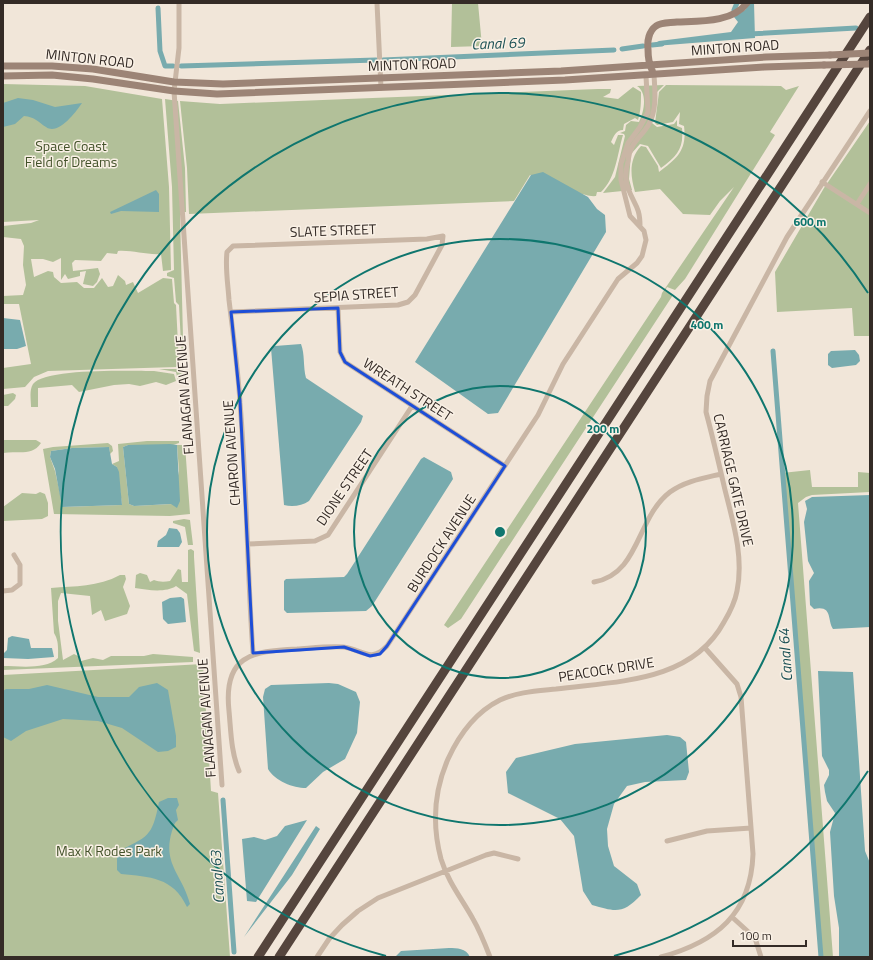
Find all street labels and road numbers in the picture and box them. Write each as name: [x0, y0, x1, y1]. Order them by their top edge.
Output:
street label: MINTON ROAD: [690, 33, 780, 61]
street label: MINTON ROAD: [45, 43, 135, 73]
street label: MINTON ROAD: [367, 52, 457, 76]
street label: SLATE STREET: [289, 218, 377, 242]
street label: SEPIA STREET: [313, 281, 400, 307]
street label: FLANAGAN AVENUE: [169, 334, 199, 455]
street label: WREATH STREET: [359, 352, 457, 426]
street label: CHARON AVENUE: [217, 399, 245, 507]
street label: CARRIAGE GATE DRIVE: [708, 411, 760, 549]
street label: DIONE STREET: [311, 444, 378, 530]
street label: BURDOCK AVENUE: [401, 490, 481, 596]
street label: PEACOCK DRIVE: [557, 651, 656, 687]
street label: FLANAGAN AVENUE: [191, 657, 221, 778]

